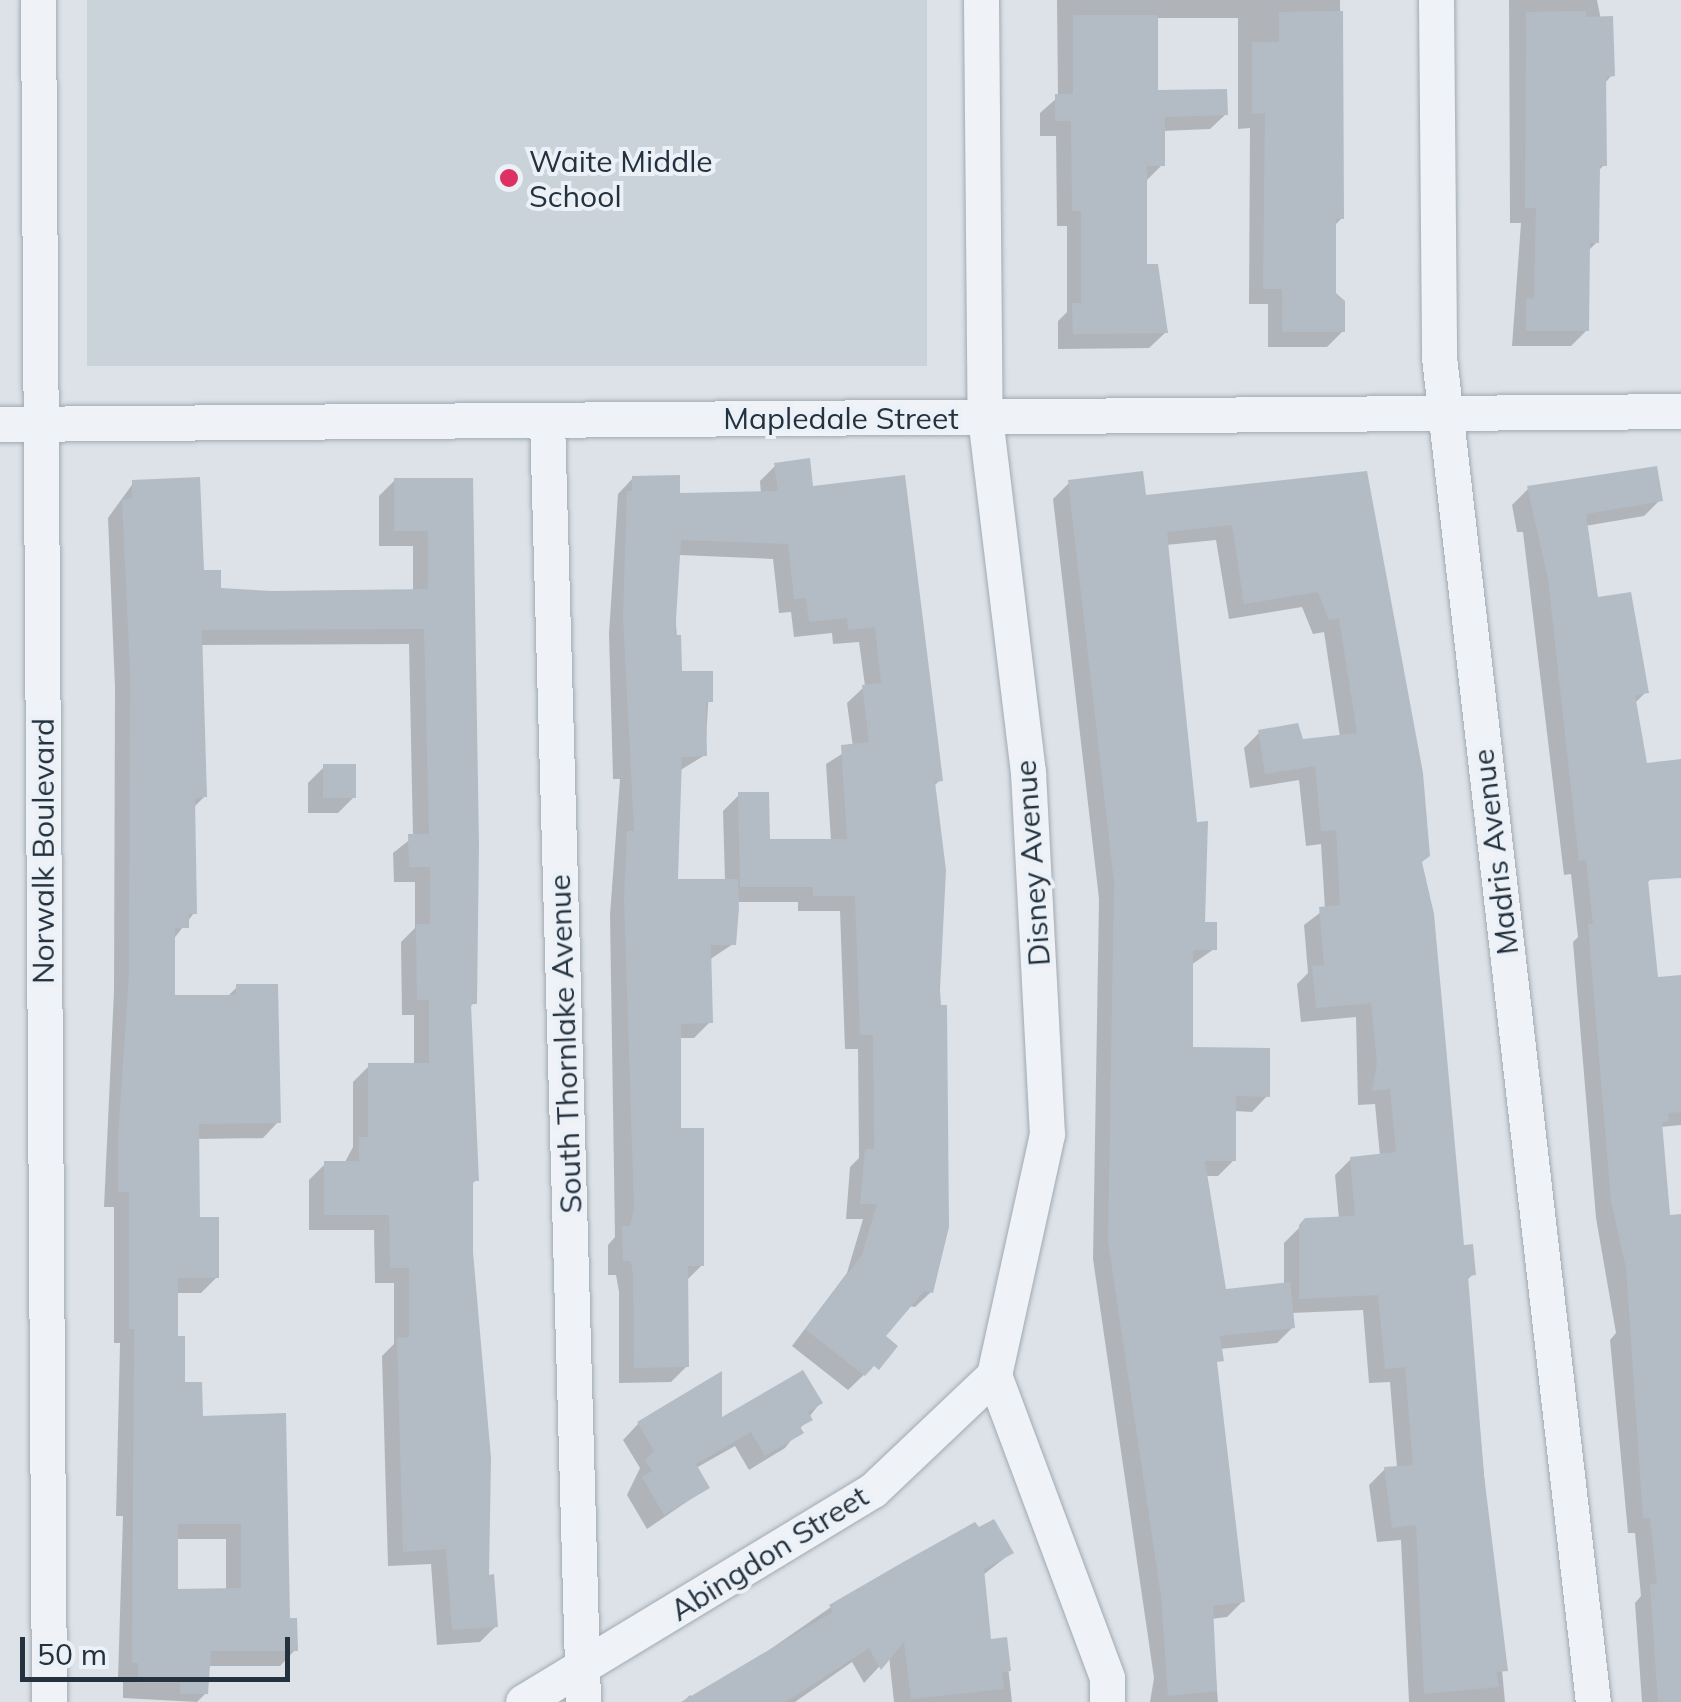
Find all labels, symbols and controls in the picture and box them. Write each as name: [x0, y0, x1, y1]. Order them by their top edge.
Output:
place label: Waite Middle School: [529, 143, 713, 214]
marker: Waite Middle School: [498, 167, 520, 189]
street label: Mapledale Street: [723, 400, 959, 436]
street label: Norwalk Boulevard: [25, 718, 61, 984]
street label: Madris Avenue: [1465, 747, 1525, 957]
street label: Disney Avenue: [1007, 759, 1057, 967]
street label: South Thornlake Avenue: [541, 874, 589, 1214]
street label: Abingdon Street: [663, 1478, 875, 1628]
scale bar: [25, 1617, 295, 1679]
text: 50 m: [37, 1635, 107, 1673]

